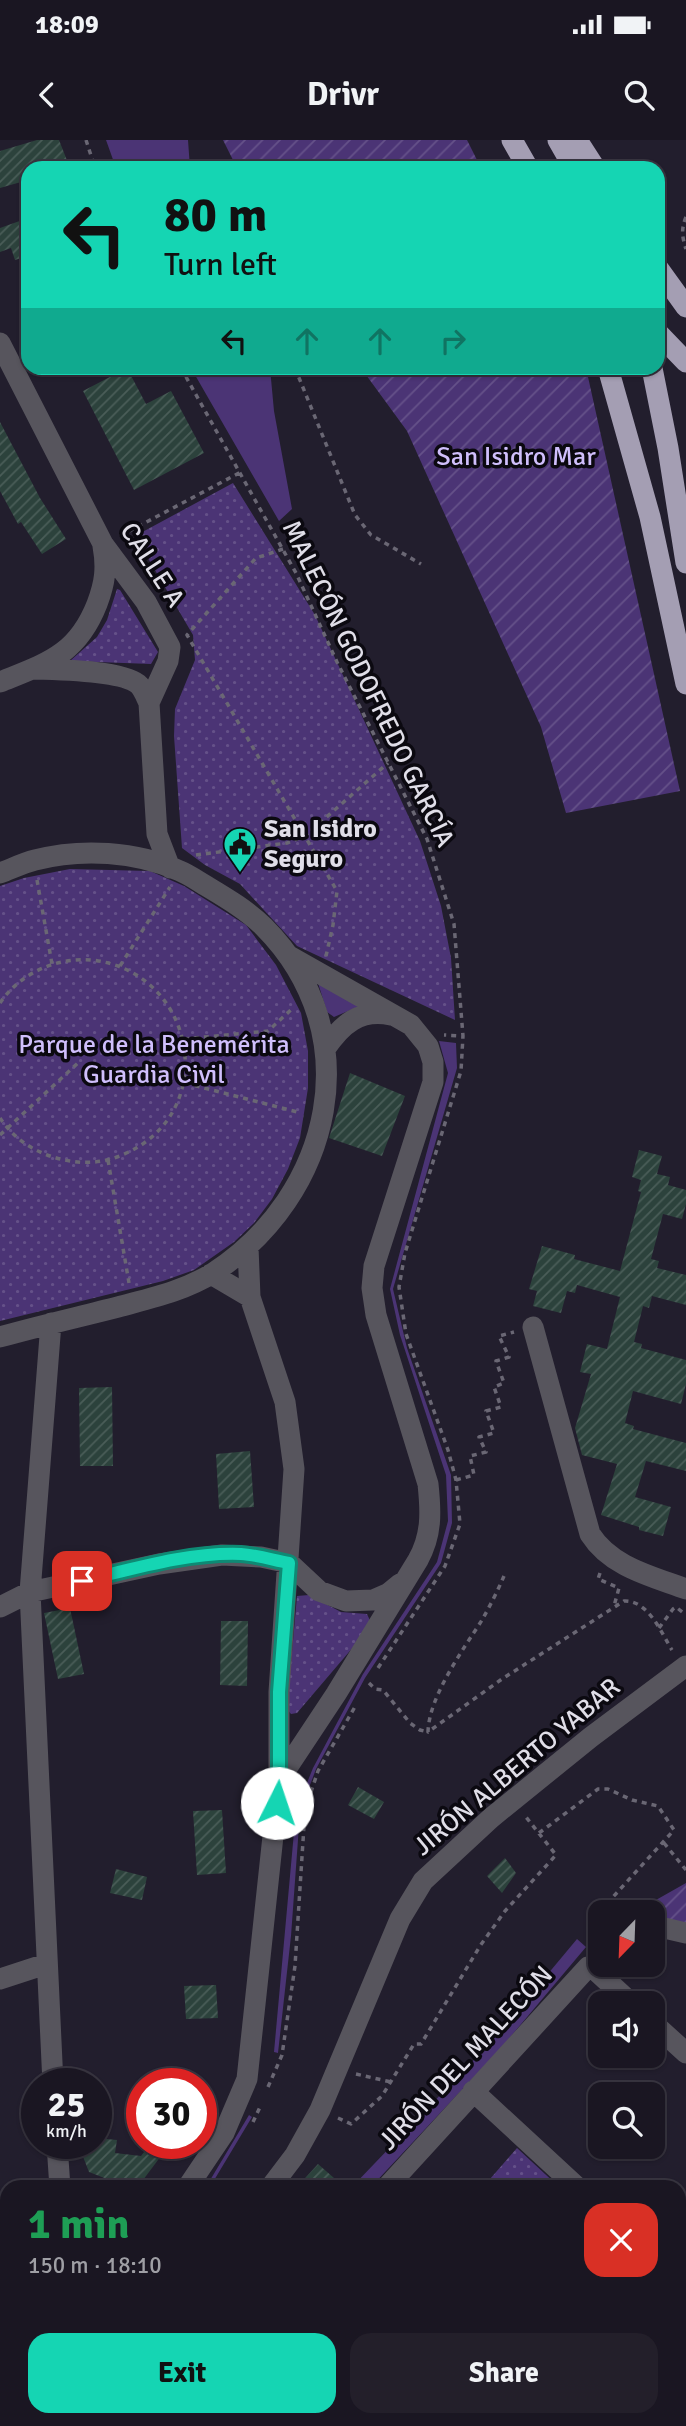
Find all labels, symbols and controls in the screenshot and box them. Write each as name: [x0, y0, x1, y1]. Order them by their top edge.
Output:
text: 18:09: [35, 9, 99, 41]
text: Drivr: [307, 75, 379, 114]
icon: back: [28, 76, 66, 114]
icon: search: [620, 76, 658, 114]
text: 80 m: [164, 185, 267, 245]
icon: left: [49, 189, 140, 280]
text: Turn left: [164, 245, 277, 284]
icon: left: [215, 322, 253, 360]
icon: ahead: [288, 322, 326, 360]
icon: ahead: [361, 322, 399, 360]
icon: right: [434, 322, 472, 360]
park label: San Isidro Mar: [436, 441, 596, 473]
street label: MALECÓN GODOFREDO GARCÍA: [275, 516, 461, 853]
street label: CALLE A: [113, 517, 191, 613]
place label: San Isidro Seguro: [264, 813, 377, 875]
public building icon: San Isidro Seguro: [221, 825, 259, 874]
park label: Parque de la Benemérita Guardia Civil: [18, 1029, 290, 1091]
pin: [52, 1551, 112, 1611]
icon: arrive: [63, 1562, 101, 1600]
street label: JIRÓN ALBERTO YABAR: [407, 1671, 627, 1863]
position arrow: [240, 1766, 314, 1840]
north arrow: [588, 1900, 665, 1978]
map controls: [588, 1900, 665, 2159]
street label: JIRÓN DEL MALECÓN: [372, 1959, 560, 2157]
button: sound: [588, 1991, 665, 2068]
speed limit sign: 30: [126, 2068, 217, 2159]
button: search: [588, 2082, 665, 2159]
text: 25: [48, 2083, 85, 2126]
text: km/h: [46, 2120, 87, 2142]
text: 1 min: [28, 2199, 129, 2250]
button: close: [584, 2203, 658, 2277]
text: 150 m · 18:10: [28, 2251, 162, 2280]
button: Exit: [28, 2333, 336, 2413]
button: Share: [350, 2333, 658, 2413]

